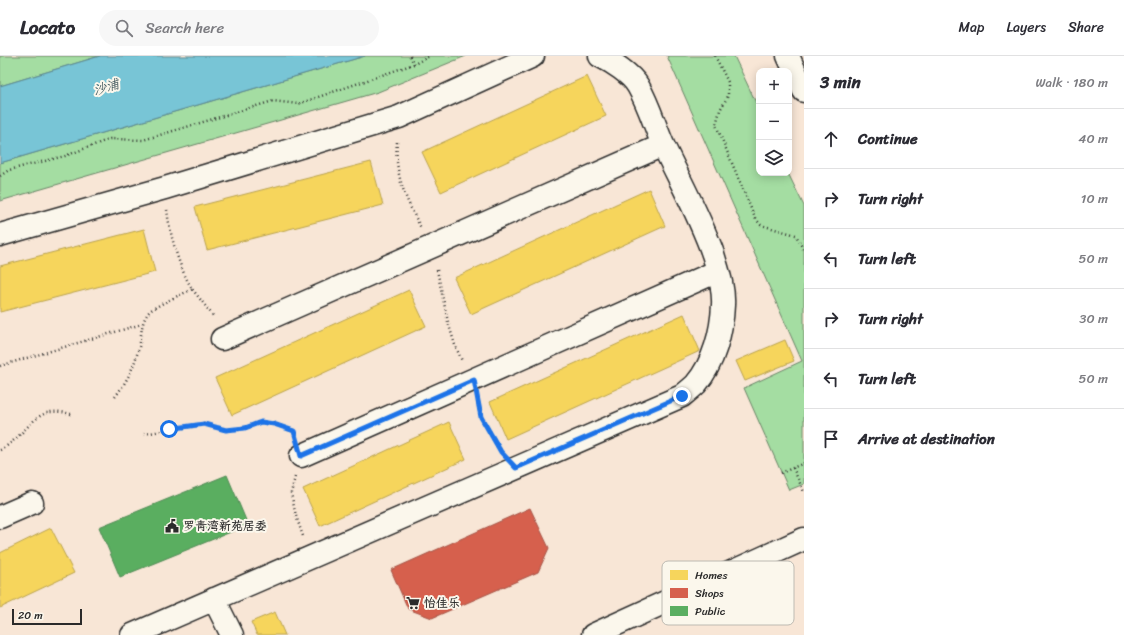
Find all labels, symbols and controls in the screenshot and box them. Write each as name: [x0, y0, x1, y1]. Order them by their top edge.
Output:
search box: [99, 10, 379, 46]
text: Locato: [20, 11, 75, 44]
text: Search here: [145, 15, 224, 41]
text: Map: [959, 15, 984, 40]
text: Layers: [1006, 15, 1046, 40]
text: Share: [1068, 15, 1104, 40]
icon: search: [113, 17, 135, 39]
text: 3 min: [820, 67, 861, 97]
map controls: [756, 68, 792, 176]
button: +: [756, 68, 792, 104]
text: Walk · 180 m: [1036, 71, 1108, 94]
water label: 沙浦: [90, 72, 124, 102]
button: −: [756, 104, 792, 140]
text: Continue: [858, 126, 918, 152]
text: 40 m: [1078, 127, 1108, 150]
icon: ahead: [820, 128, 842, 150]
button: layers: [756, 140, 792, 176]
text: Turn right: [858, 186, 923, 212]
text: 10 m: [1081, 187, 1108, 210]
icon: right: [820, 188, 842, 210]
text: Turn left: [858, 246, 916, 272]
text: 50 m: [1078, 247, 1108, 270]
icon: left: [820, 248, 842, 270]
text: Turn right: [858, 306, 923, 332]
text: 30 m: [1079, 307, 1108, 330]
icon: right: [820, 308, 842, 330]
text: Turn left: [858, 366, 916, 392]
text: 50 m: [1078, 367, 1108, 390]
icon: left: [820, 368, 842, 390]
route end: [673, 387, 691, 405]
route start: [160, 420, 178, 438]
text: Arrive at destination: [858, 426, 995, 452]
icon: arrive: [820, 428, 842, 450]
place label: 罗青湾新苑居委: [183, 515, 267, 537]
public building icon: 罗青湾新苑居委: [164, 518, 180, 534]
legend: [662, 561, 794, 625]
text: Homes: [695, 566, 728, 585]
text: Shops: [695, 584, 724, 603]
place label: 怡佳乐: [424, 592, 460, 614]
supermarket icon: 怡佳乐: [405, 595, 421, 611]
text: Public: [695, 602, 726, 621]
text: 20 m: [18, 606, 43, 625]
scale bar: [12, 607, 82, 626]

